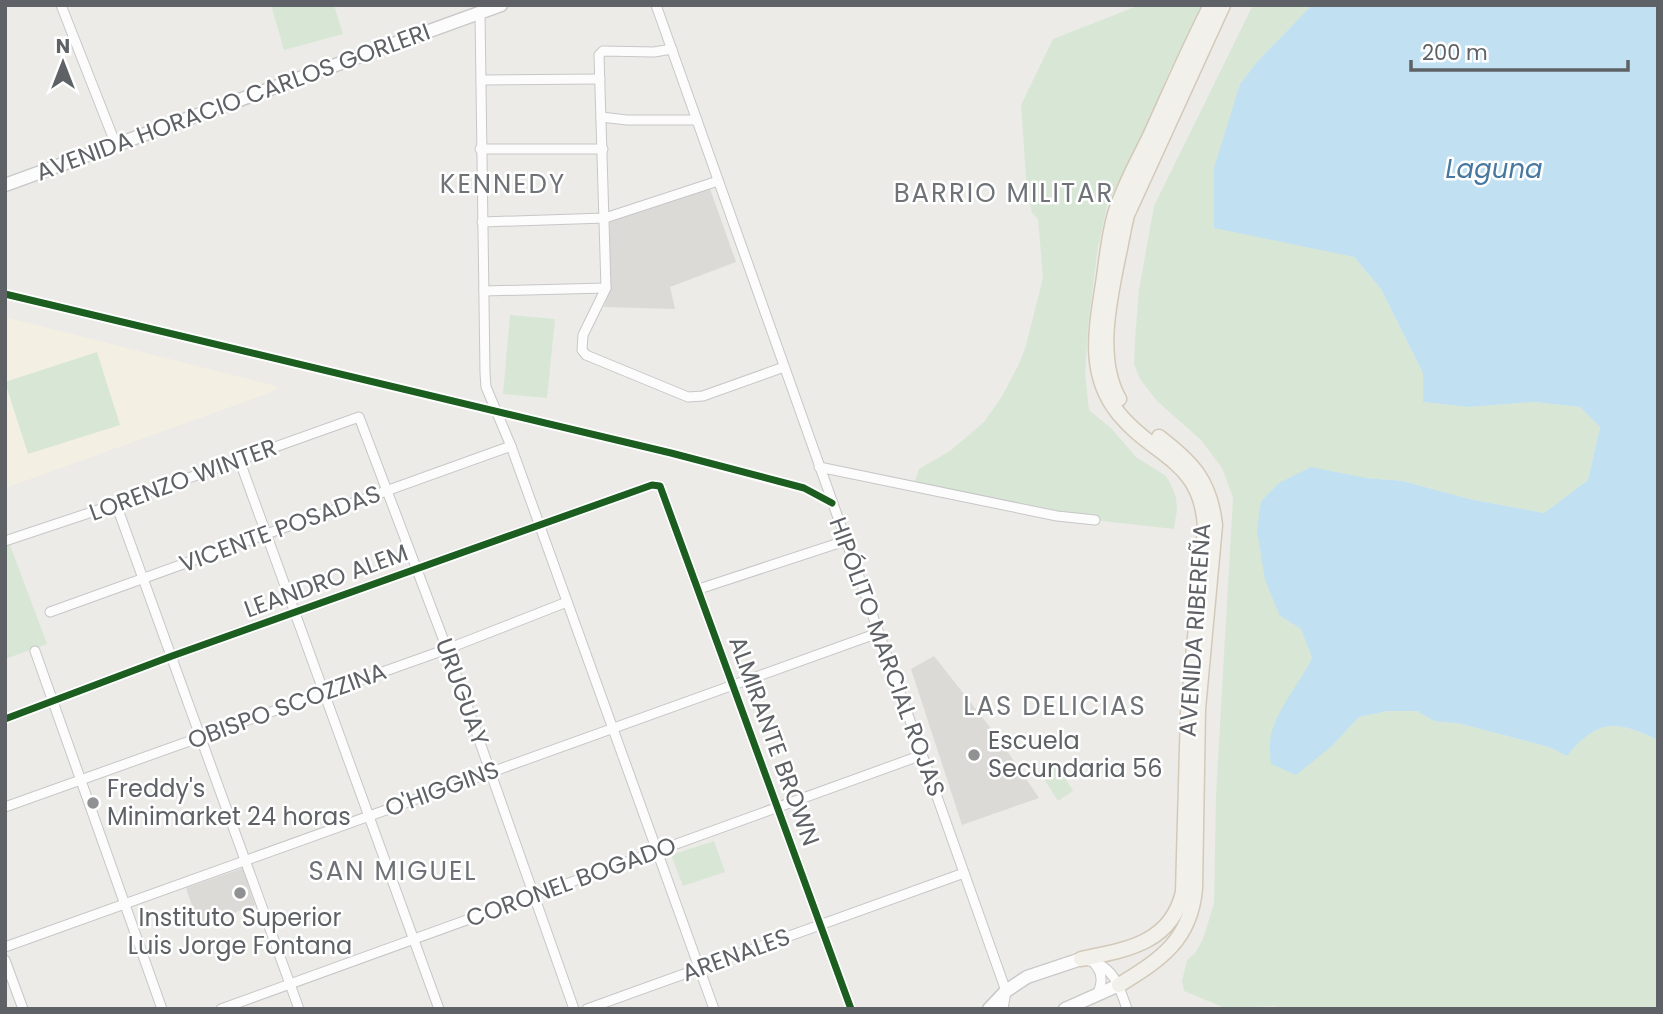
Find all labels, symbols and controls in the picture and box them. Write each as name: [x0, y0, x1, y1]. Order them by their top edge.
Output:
street label: AVENIDA HORACIO CARLOS GORLERI: [32, 17, 434, 187]
north arrow: [28, 28, 98, 98]
scale bar: [1411, 28, 1628, 72]
text: 200 m: [1422, 38, 1488, 67]
water label: Laguna: [1445, 151, 1543, 187]
district label: KENNEDY: [440, 166, 566, 202]
district label: BARRIO MILITAR: [894, 175, 1114, 211]
street label: LORENZO WINTER: [84, 430, 281, 529]
street label: VICENTE POSADAS: [175, 477, 385, 580]
street label: HIPÓLITO MARCIAL ROJAS: [822, 513, 953, 801]
street label: AVENIDA RIBEREÑA: [1171, 522, 1218, 738]
street label: LEANDRO ALEM: [239, 536, 412, 625]
street label: ALMIRANTE BROWN: [721, 631, 828, 850]
street label: URUGUAY: [428, 634, 497, 750]
street label: OBISPO SCOZZINA: [183, 654, 391, 757]
district label: LAS DELICIAS: [963, 688, 1147, 724]
place label: Escuela Secundaria 56: [988, 724, 1163, 785]
marker: Escuela Secundaria 56: [966, 747, 982, 763]
street label: O'HIGGINS: [380, 753, 504, 824]
place label: Freddy's Minimarket 24 horas: [107, 772, 351, 833]
marker: Freddy's Minimarket 24 horas: [85, 795, 101, 811]
street label: CORONEL BOGADO: [461, 828, 680, 935]
district label: SAN MIGUEL: [308, 853, 478, 889]
marker: Instituto Superior Luis Jorge Fontana: [232, 885, 248, 901]
place label: Instituto Superior Luis Jorge Fontana: [128, 901, 352, 962]
street label: ARENALES: [677, 920, 795, 989]

